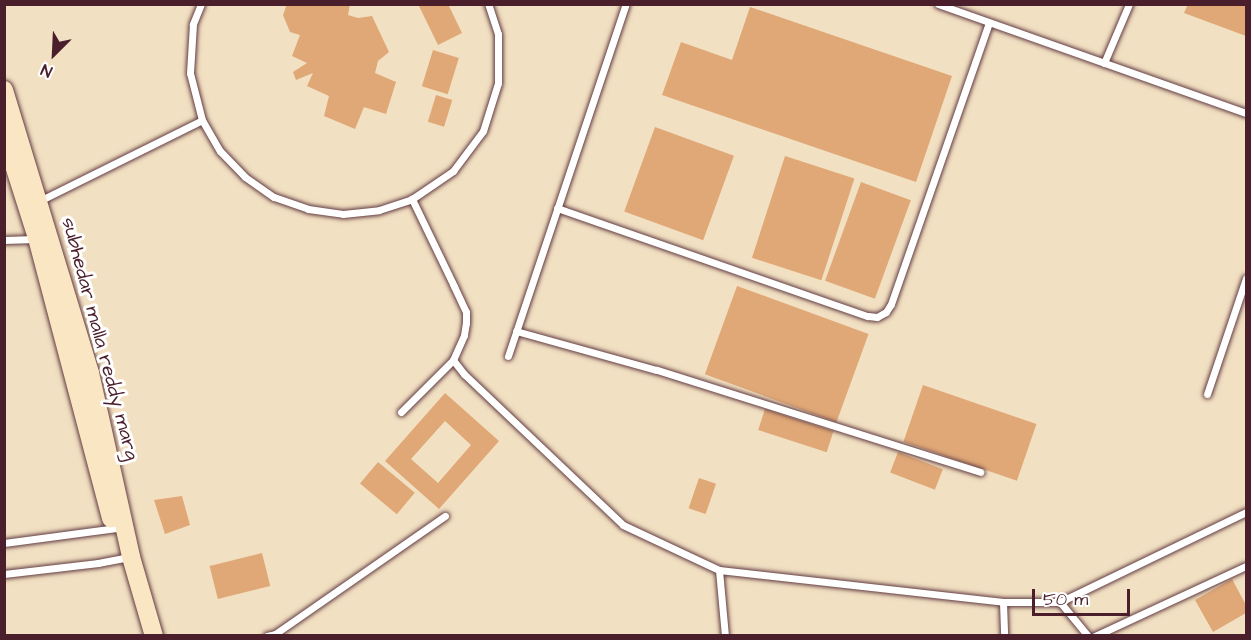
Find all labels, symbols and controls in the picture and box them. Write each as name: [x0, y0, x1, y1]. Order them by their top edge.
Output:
north arrow: [24, 24, 84, 84]
text: N: [38, 58, 56, 83]
street label: subhedar malla reddy marg: [56, 215, 144, 463]
scale bar: [1035, 577, 1132, 615]
text: 50 m: [1043, 587, 1088, 612]

